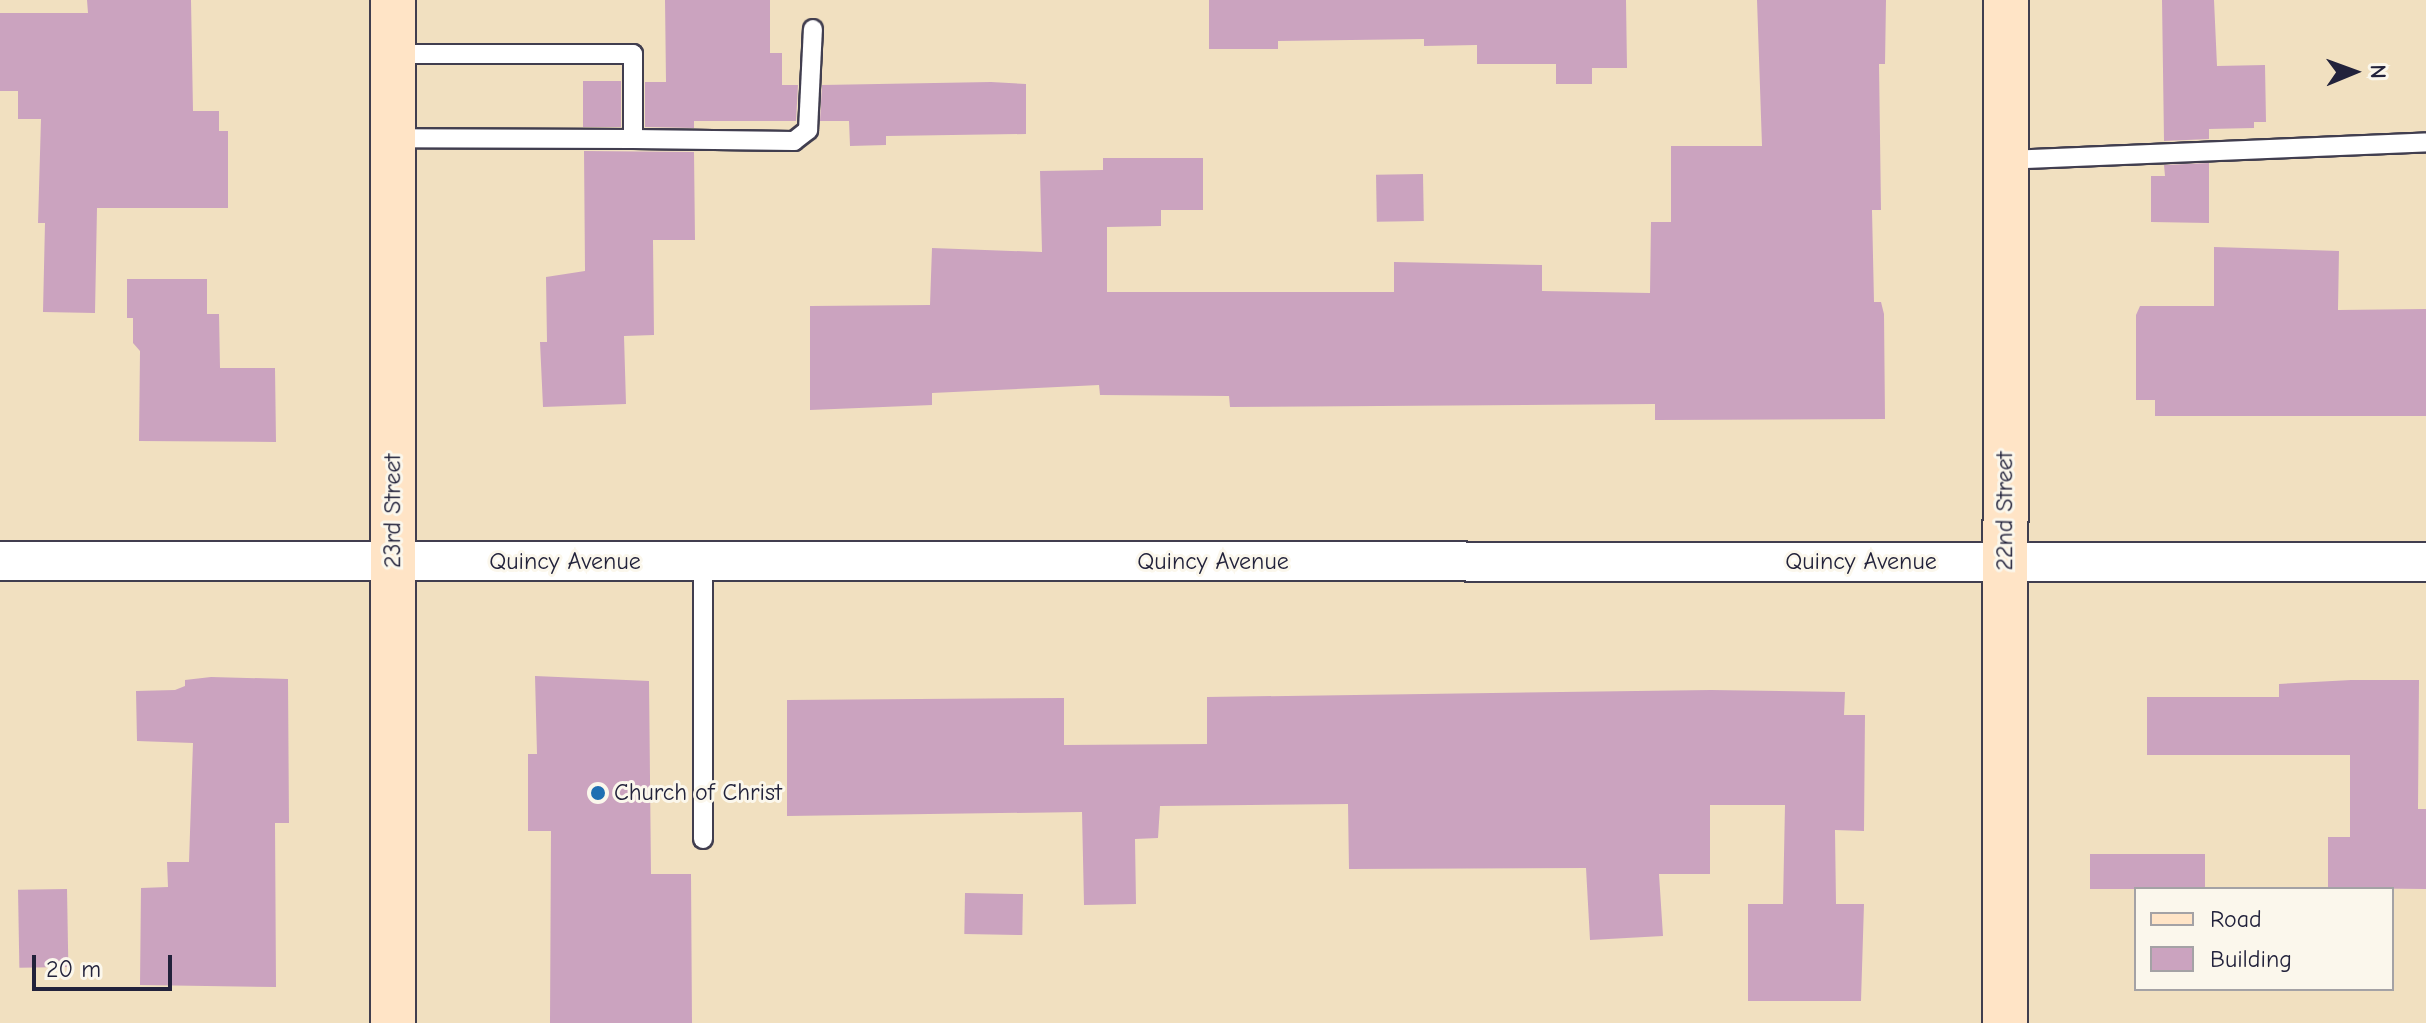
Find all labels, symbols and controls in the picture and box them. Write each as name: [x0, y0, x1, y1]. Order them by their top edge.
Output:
north arrow: [2314, 32, 2394, 112]
text: N: [2365, 64, 2391, 79]
street label: 22nd Street: [1991, 451, 2019, 571]
street label: 23rd Street: [379, 454, 407, 568]
street label: Quincy Avenue: [489, 548, 641, 576]
street label: Quincy Avenue: [1137, 548, 1289, 576]
street label: Quincy Avenue: [1785, 548, 1937, 576]
place label: Church of Christ: [614, 779, 782, 807]
marker: Church of Christ: [589, 784, 607, 802]
legend: [2134, 887, 2394, 991]
text: Road: [2210, 905, 2262, 933]
scale bar: [36, 939, 176, 989]
text: Building: [2210, 945, 2292, 973]
text: 20 m: [46, 955, 101, 983]

